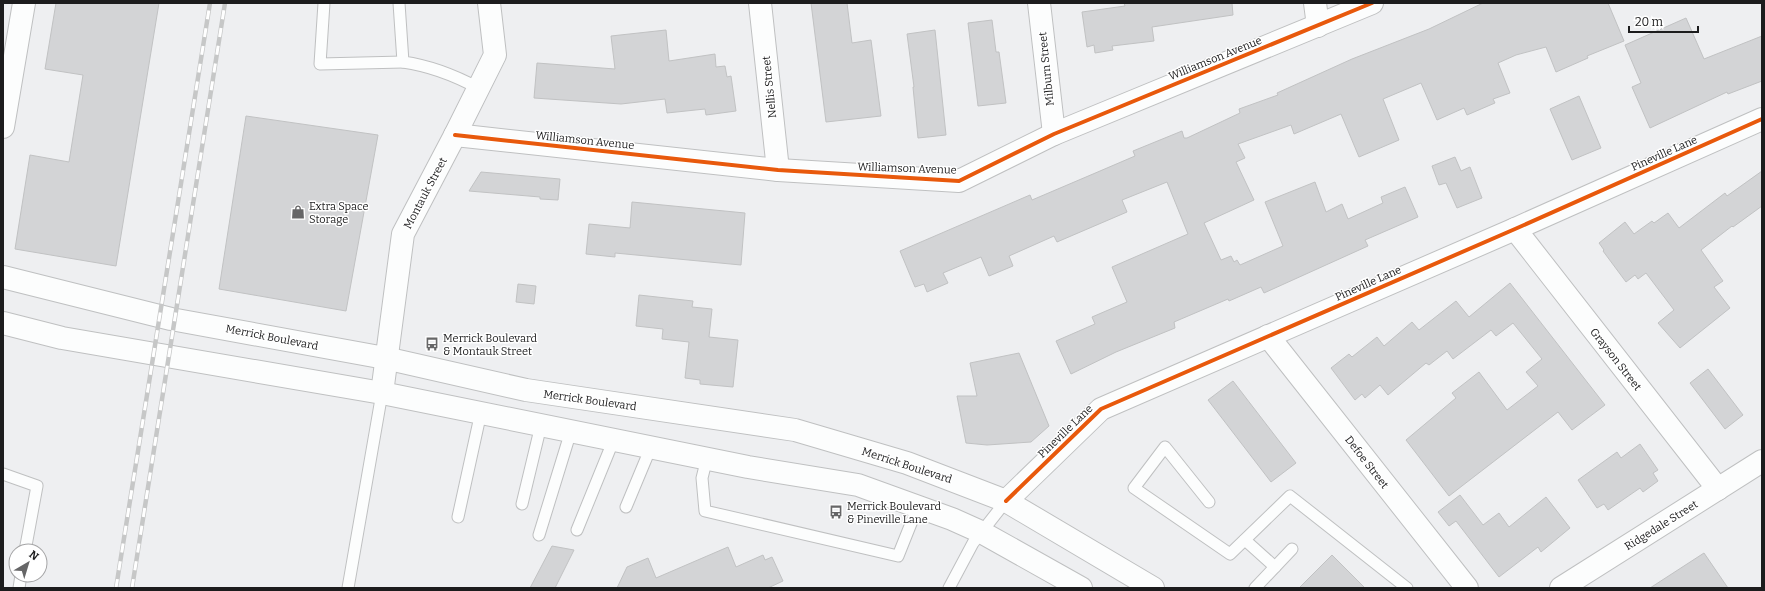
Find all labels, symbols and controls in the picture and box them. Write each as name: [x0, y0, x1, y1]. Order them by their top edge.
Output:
scale bar: [1629, 8, 1698, 34]
text: 20 m: [1635, 15, 1664, 29]
street label: Milburn Street: [1036, 31, 1057, 107]
street label: Williamson Avenue: [1167, 34, 1264, 83]
street label: Nellis Street: [760, 55, 779, 119]
street label: Williamson Avenue: [535, 129, 635, 152]
street label: Pineville Lane: [1629, 133, 1699, 174]
street label: Montauk Street: [401, 155, 450, 231]
street label: Williamson Avenue: [857, 160, 957, 177]
place label: Extra Space Storage: [309, 200, 368, 226]
shop icon: Extra Space Storage: [290, 204, 306, 220]
street label: Pineville Lane: [1333, 263, 1403, 304]
street label: Merrick Boulevard: [225, 322, 320, 353]
street label: Grayson Street: [1587, 325, 1644, 393]
place label: Merrick Boulevard & Montauk Street: [443, 332, 538, 358]
bus stop icon: Merrick Boulevard & Montauk Street: [424, 336, 440, 352]
street label: Merrick Boulevard: [542, 388, 638, 414]
street label: Pineville Lane: [1035, 402, 1095, 461]
street label: Defoe Street: [1342, 433, 1391, 491]
street label: Merrick Boulevard: [860, 445, 954, 486]
street label: Ridgedale Street: [1622, 498, 1700, 553]
place label: Merrick Boulevard & Pineville Lane: [847, 500, 942, 526]
bus stop icon: Merrick Boulevard & Pineville Lane: [828, 504, 844, 520]
north arrow: [8, 543, 48, 583]
text: N: [26, 548, 42, 564]

